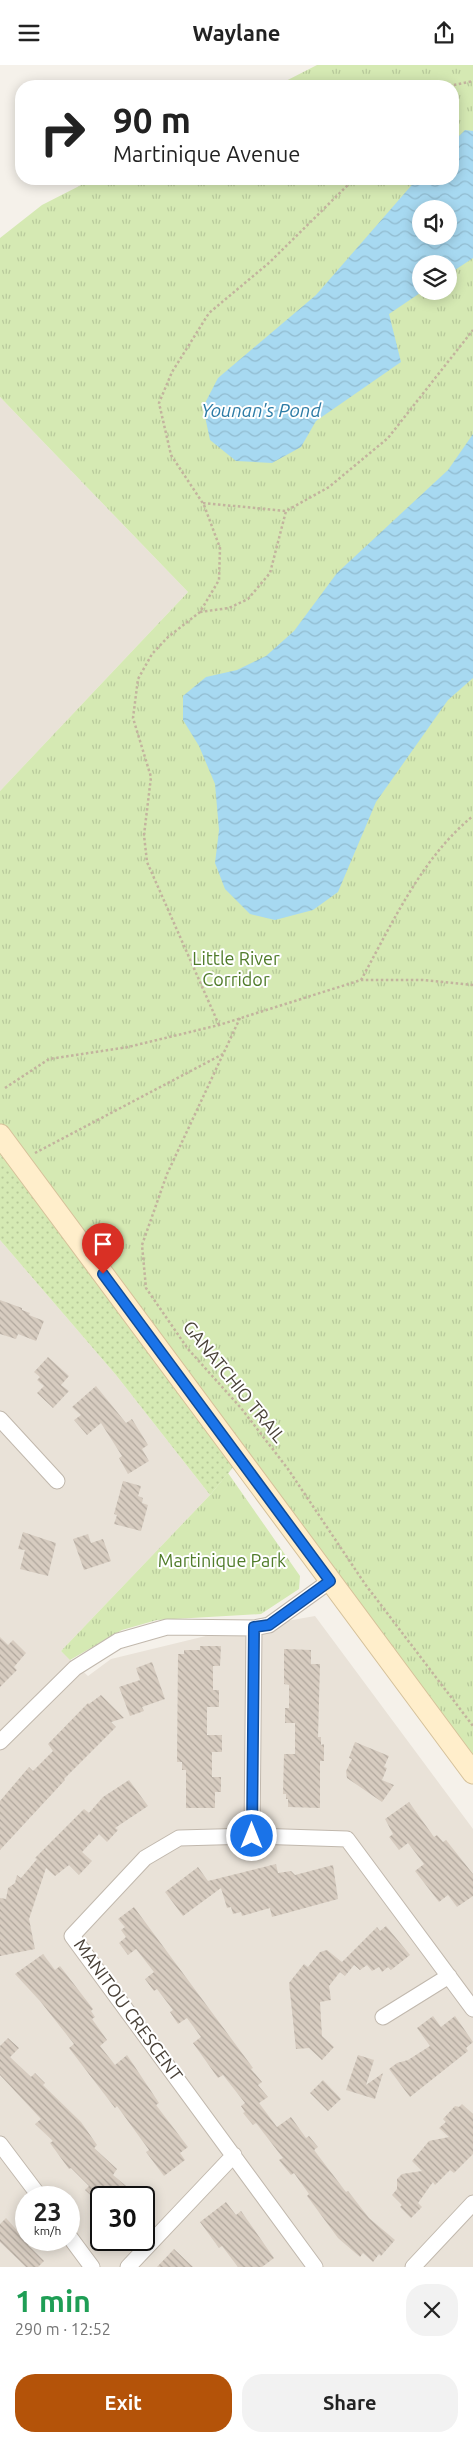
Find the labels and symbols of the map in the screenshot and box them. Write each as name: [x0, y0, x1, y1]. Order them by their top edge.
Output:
water label: Younan's Pond: [201, 399, 322, 421]
park label: Little River Corridor: [192, 948, 280, 989]
pin: [82, 1223, 124, 1274]
street label: GANATCHIO TRAIL: [180, 1317, 290, 1446]
park label: Martinique Park: [158, 1550, 286, 1570]
position arrow: [225, 1809, 277, 1861]
street label: MANITOU CRESCENT: [71, 1934, 187, 2084]
speed limit sign: 30: [90, 2186, 155, 2251]

